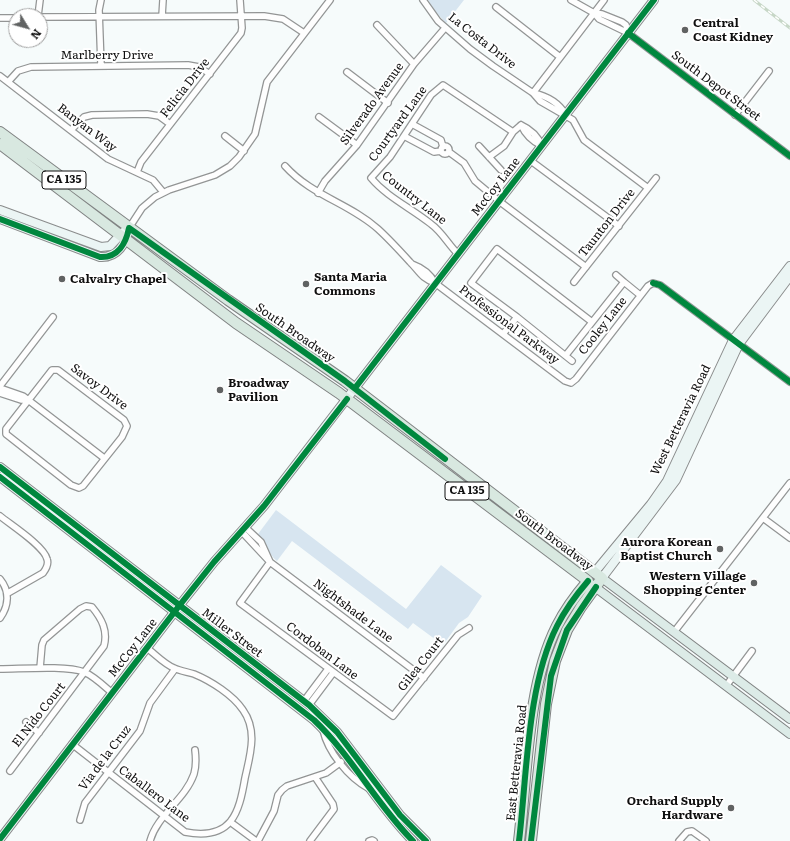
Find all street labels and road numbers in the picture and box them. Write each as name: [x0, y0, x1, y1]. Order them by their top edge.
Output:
street label: La Costa Drive: [445, 10, 519, 72]
street label: Marlberry Drive: [60, 48, 154, 62]
street label: South Depot Street: [669, 48, 763, 124]
street label: Felicia Drive: [157, 55, 213, 121]
street label: Silverado Avenue: [337, 60, 407, 148]
street label: Courtyard Lane: [366, 83, 430, 165]
street label: Banyan Way: [54, 101, 120, 155]
street label: McCoy Lane: [469, 155, 523, 219]
street label: Country Lane: [379, 168, 449, 228]
road number: CA 135: [42, 171, 86, 189]
street label: Taunton Drive: [576, 186, 638, 260]
street label: Professional Parkway: [456, 283, 562, 367]
street label: Cooley Lane: [576, 294, 630, 358]
street label: South Broadway: [253, 300, 337, 366]
street label: Savoy Drive: [68, 361, 130, 413]
street label: West Betteravia Road: [648, 362, 714, 478]
road number: CA 135: [445, 482, 489, 500]
street label: South Broadway: [512, 506, 596, 574]
street label: Nightshade Lane: [310, 576, 396, 646]
street label: Miller Street: [199, 605, 265, 661]
street label: McCoy Lane: [106, 616, 160, 680]
street label: Cordoban Lane: [283, 619, 361, 683]
street label: Gilea Court: [395, 634, 447, 694]
street label: El Nido Court: [9, 680, 69, 750]
street label: East Betteravia Road: [504, 704, 530, 822]
street label: Via de la Cruz: [76, 723, 134, 793]
street label: Caballero Lane: [116, 763, 192, 825]

